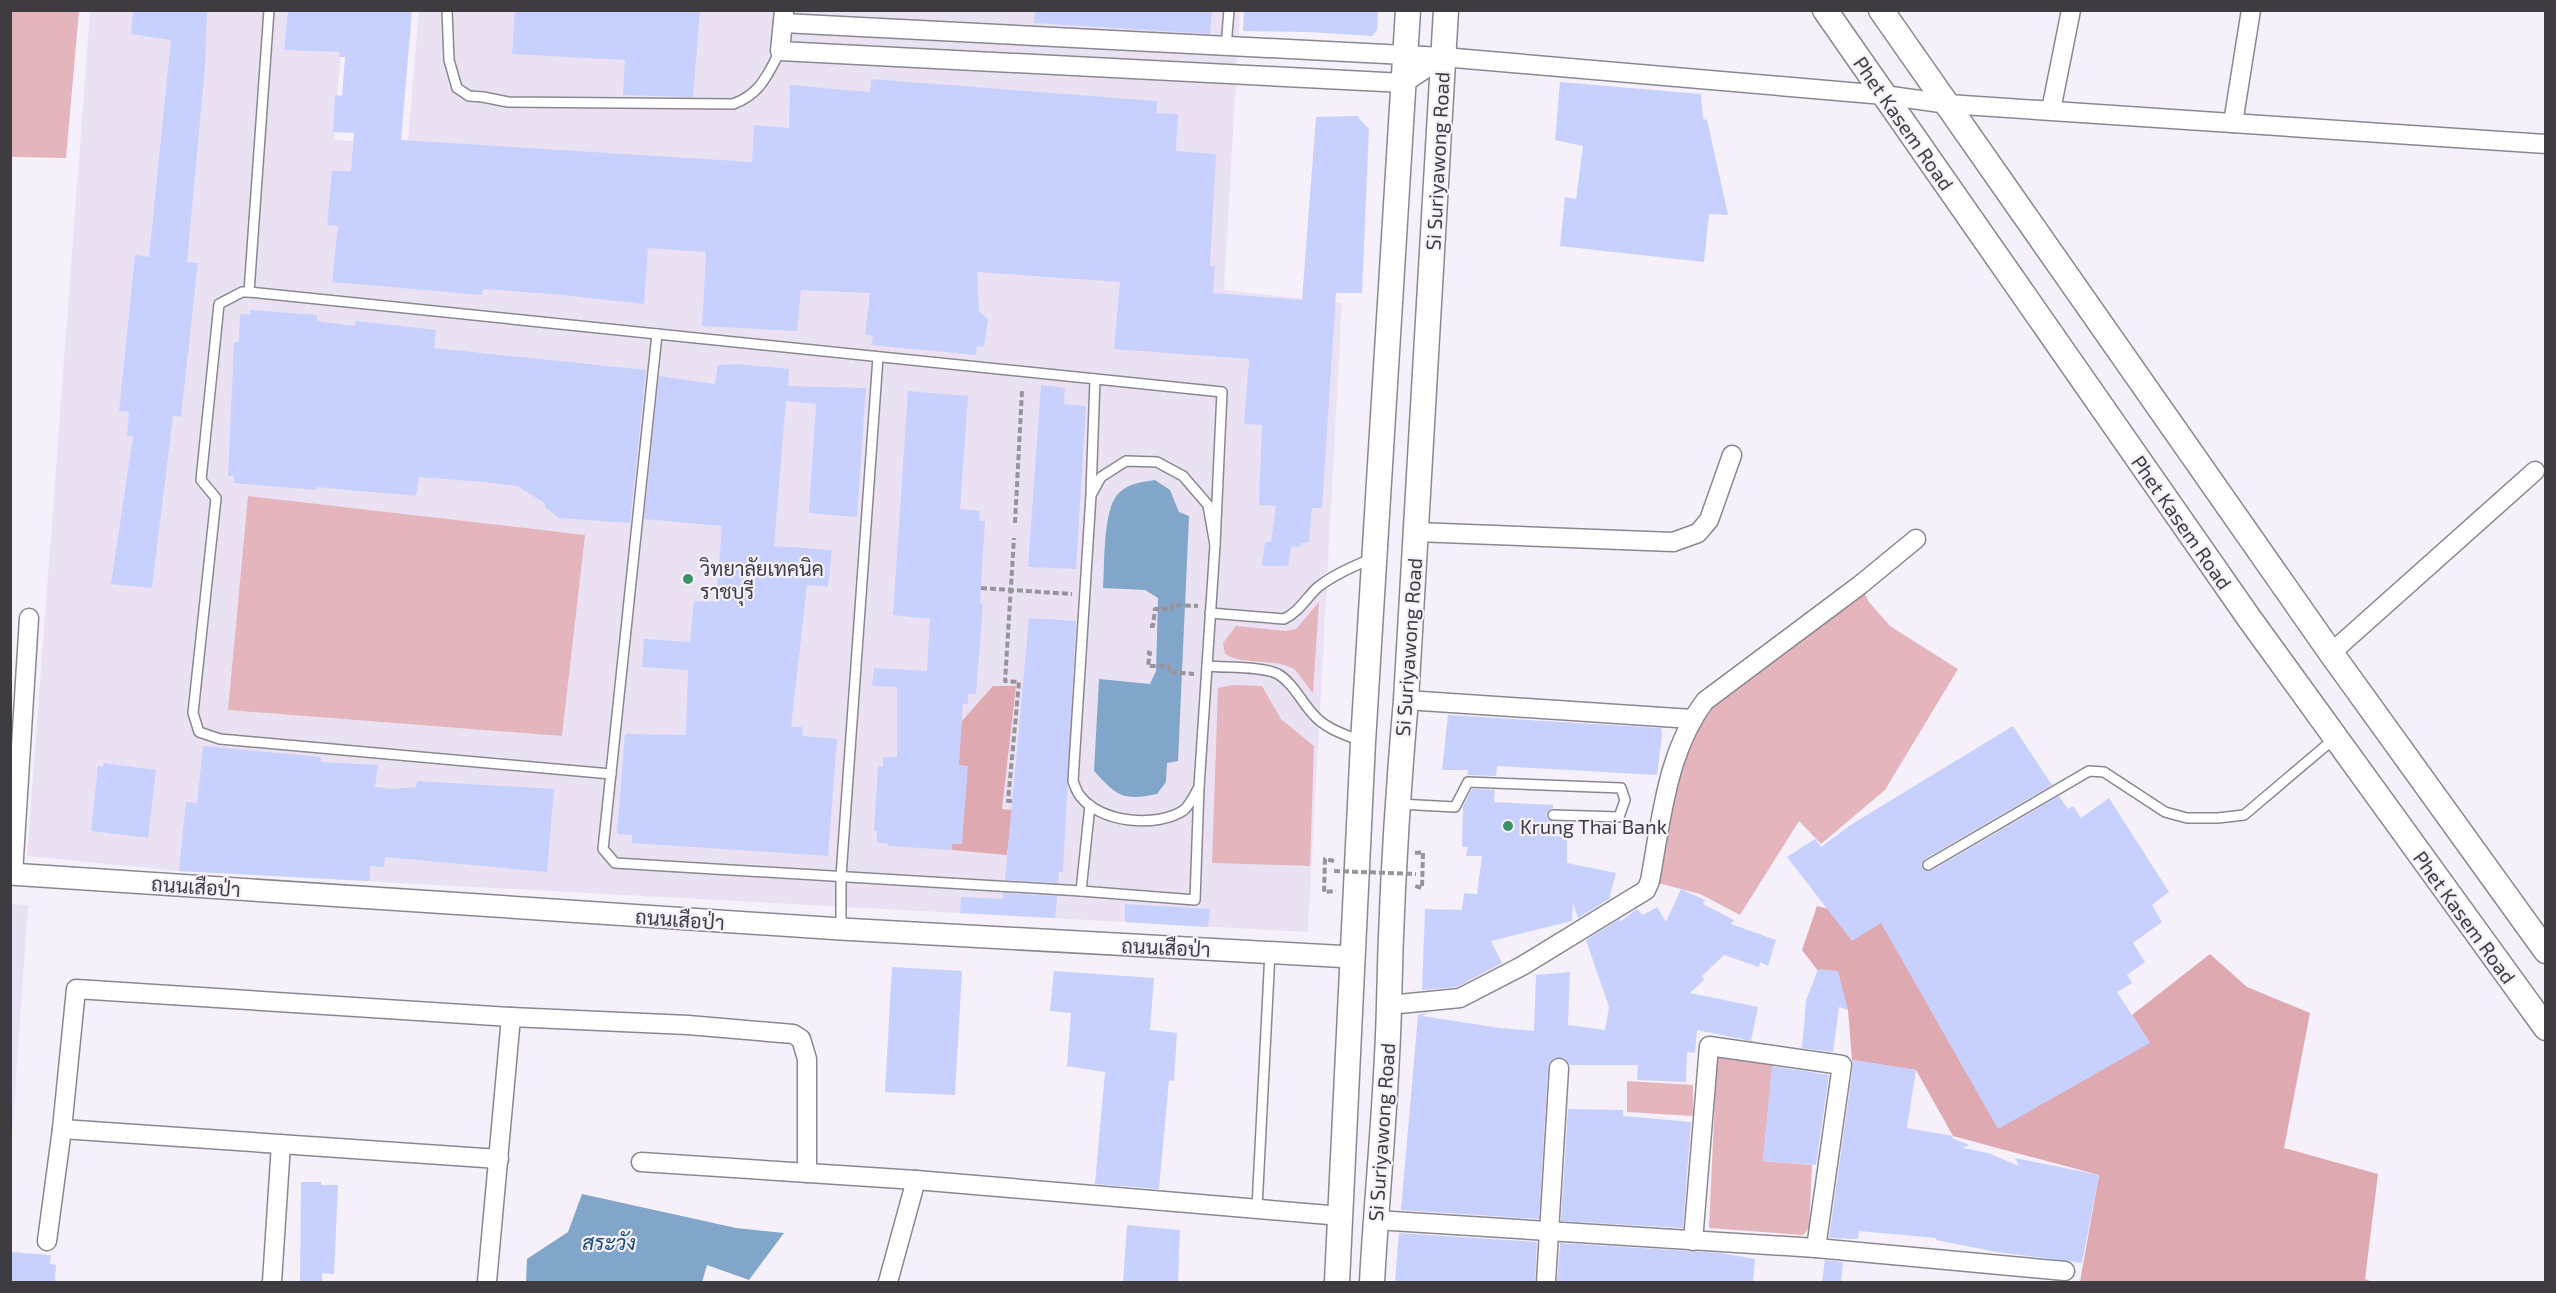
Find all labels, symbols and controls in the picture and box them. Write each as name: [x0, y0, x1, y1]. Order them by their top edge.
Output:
street label: Phet Kasem Road: [1849, 51, 1959, 195]
street label: Si Suriyawong Road: [1420, 71, 1454, 251]
street label: Phet Kasem Road: [2127, 450, 2237, 594]
place label: วิทยาลัยเทคนิค ราชบุรี: [699, 556, 824, 606]
street label: Si Suriyawong Road: [1390, 557, 1426, 737]
marker: วิทยาลัยเทคนิค ราชบุรี: [681, 572, 695, 586]
place label: Krung Thai Bank: [1520, 814, 1667, 838]
marker: Krung Thai Bank: [1501, 819, 1515, 833]
street label: Phet Kasem Road: [2409, 846, 2521, 988]
street label: ถนนเสือป่า: [151, 870, 242, 901]
street label: ถนนเสือป่า: [635, 903, 726, 934]
street label: ถนนเสือป่า: [1121, 932, 1211, 961]
street label: Si Suriyawong Road: [1363, 1042, 1399, 1222]
water label: สระวัง: [582, 1229, 636, 1254]

